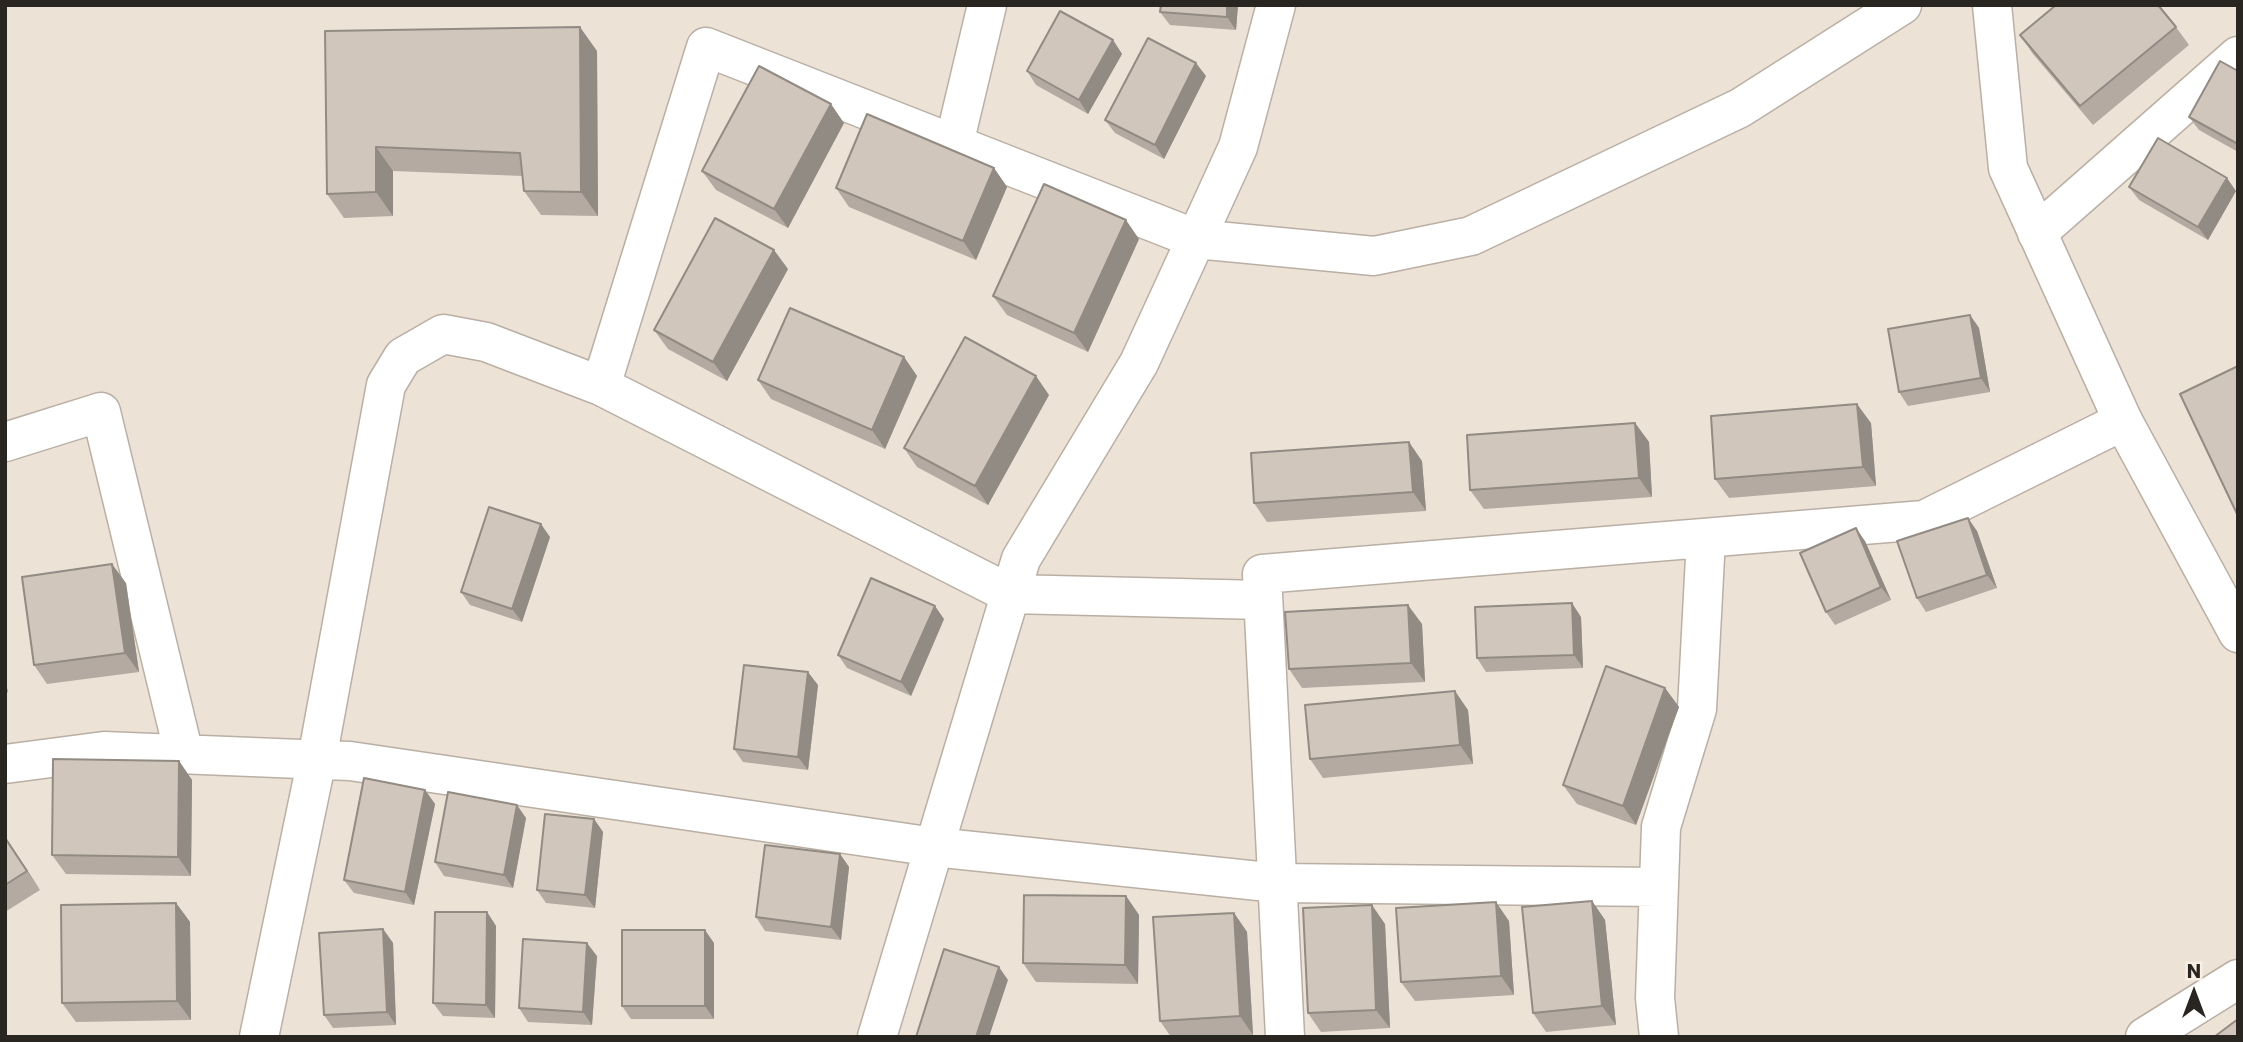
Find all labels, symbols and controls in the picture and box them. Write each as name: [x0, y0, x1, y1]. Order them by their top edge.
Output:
north arrow: [2159, 958, 2229, 1028]
text: N: [2187, 958, 2201, 985]

